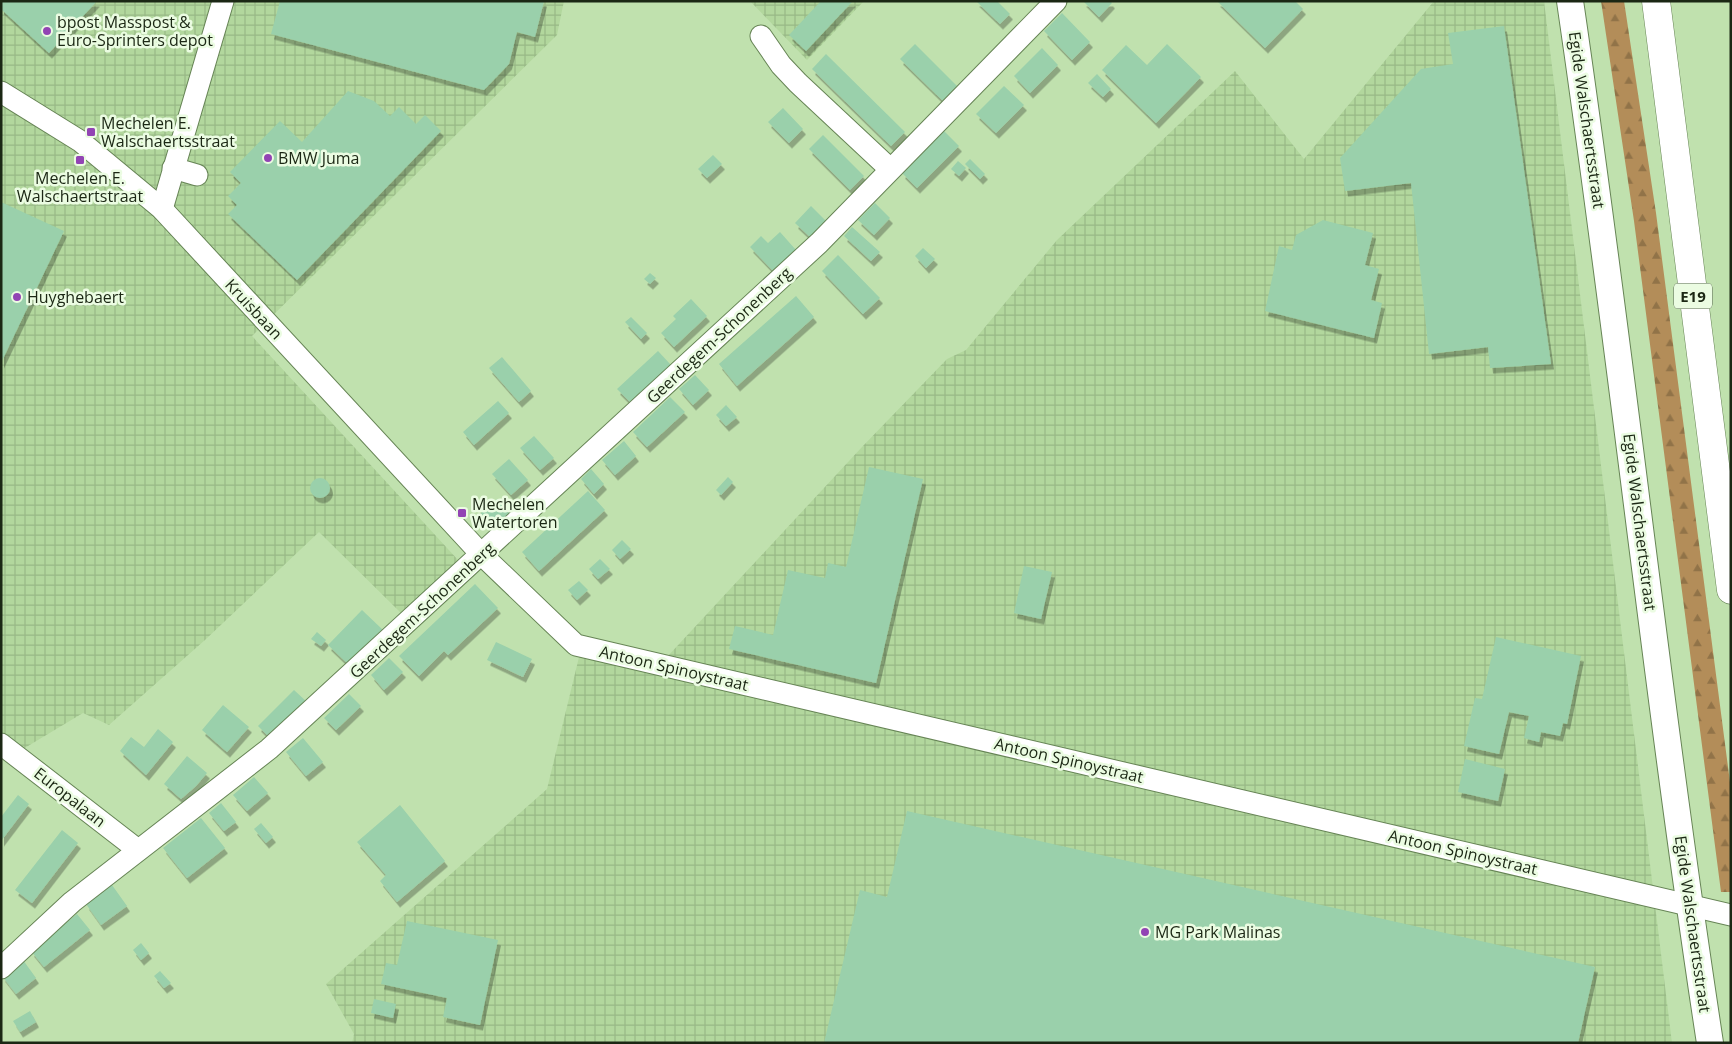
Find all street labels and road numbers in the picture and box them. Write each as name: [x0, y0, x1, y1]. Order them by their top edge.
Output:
street label: Egide Walschaertsstraat: [1564, 30, 1610, 210]
street label: Geerdegem-Schonenberg: [642, 262, 797, 408]
street label: Kruisbaan: [220, 274, 288, 344]
road number: E19: [1674, 284, 1712, 308]
street label: Egide Walschaertsstraat: [1618, 432, 1662, 612]
street label: Geerdegem-Schonenberg: [345, 537, 500, 683]
street label: Antoon Spinoystraat: [597, 640, 751, 696]
street label: Antoon Spinoystraat: [992, 732, 1146, 788]
street label: Europalaan: [30, 762, 110, 832]
street label: Antoon Spinoystraat: [1386, 824, 1540, 880]
street label: Egide Walschaertsstraat: [1670, 834, 1716, 1014]

